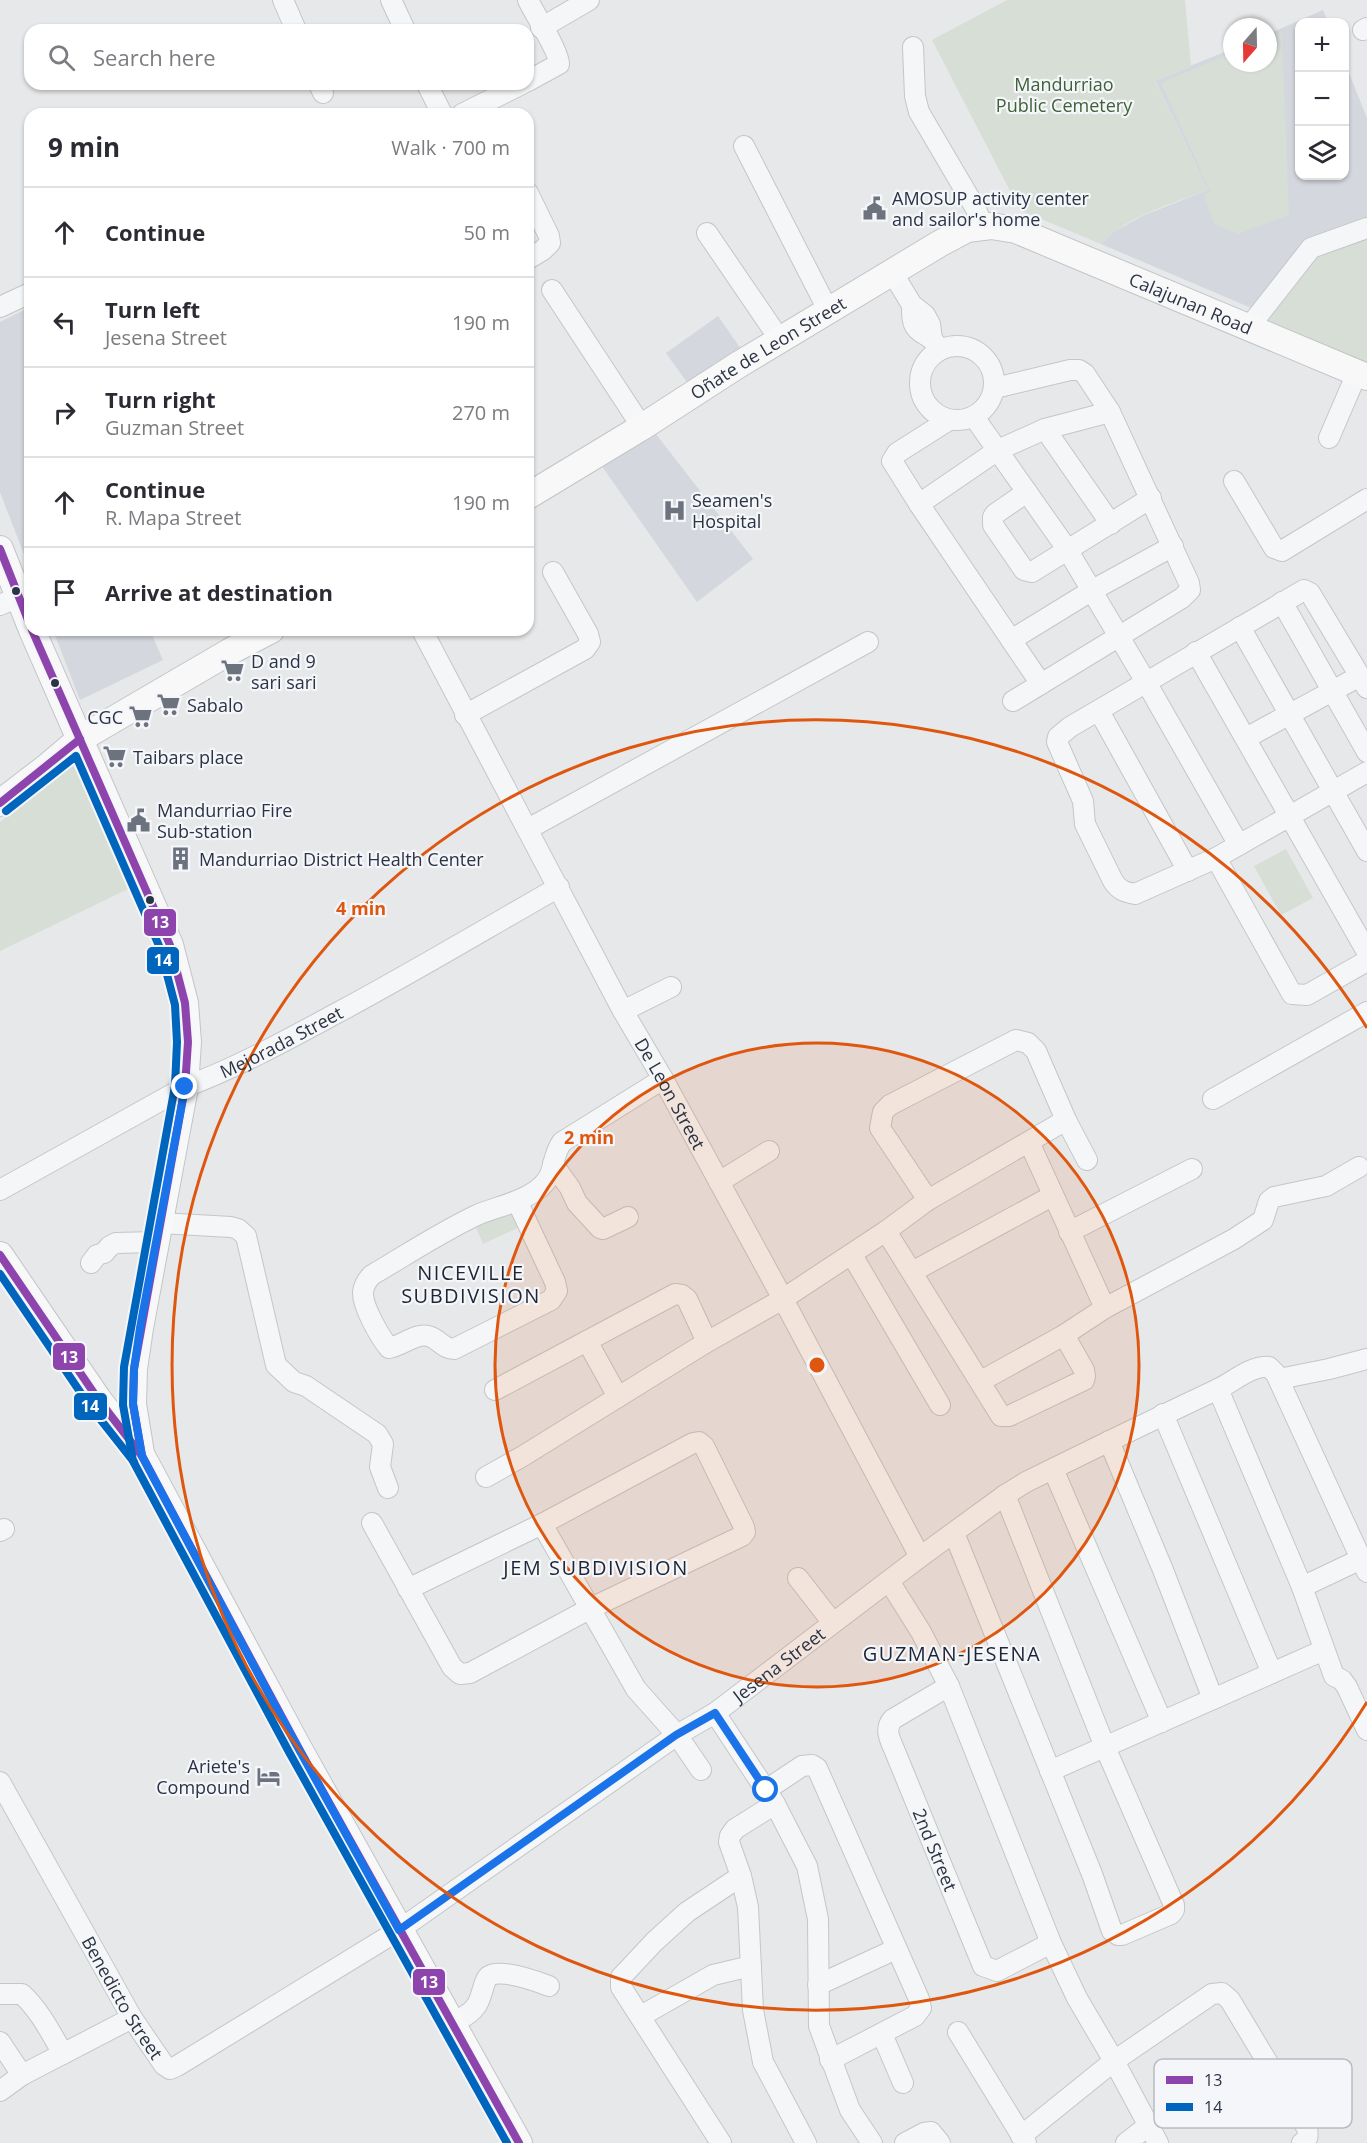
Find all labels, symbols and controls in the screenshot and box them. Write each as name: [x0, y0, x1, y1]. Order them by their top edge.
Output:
north arrow: [1223, 18, 1277, 72]
map controls: [1295, 18, 1349, 180]
button: +: [1295, 18, 1349, 72]
search box: [24, 24, 534, 90]
icon: search: [45, 41, 78, 74]
text: Search here: [93, 42, 216, 72]
park label: Mandurriao Public Cemetery: [996, 72, 1133, 117]
button: −: [1295, 72, 1349, 126]
button: layers: [1295, 126, 1349, 180]
text: 9 min: [48, 129, 120, 165]
text: Walk · 700 m: [391, 134, 510, 161]
place label: AMOSUP activity center and sailor's home: [892, 186, 1090, 231]
public building icon: AMOSUP activity center and sailor's home: [861, 195, 887, 221]
icon: ahead: [48, 216, 81, 249]
text: Continue: [105, 217, 205, 247]
text: 50 m: [463, 219, 510, 246]
street label: Calajunan Road: [1126, 267, 1256, 340]
street label: Oñate de Leon Street: [685, 291, 850, 405]
text: Turn left: [105, 294, 200, 324]
icon: left: [48, 306, 81, 339]
text: 190 m: [452, 309, 510, 336]
text: Jesena Street: [105, 324, 227, 351]
text: Turn right: [105, 384, 216, 414]
icon: right: [48, 396, 81, 429]
text: 270 m: [452, 399, 510, 426]
text: Guzman Street: [105, 414, 244, 441]
text: Continue: [105, 474, 205, 504]
icon: ahead: [48, 486, 81, 519]
place label: Seamen's Hospital: [692, 488, 772, 533]
text: 190 m: [452, 489, 510, 516]
hospital icon: Seamen's Hospital: [661, 497, 687, 523]
text: R. Mapa Street: [105, 504, 241, 531]
icon: arrive: [48, 576, 81, 609]
text: Arrive at destination: [105, 577, 333, 607]
unlabelled marker: [10, 585, 22, 597]
place label: D and 9 sari sari: [251, 649, 317, 694]
supermarket icon: D and 9 sari sari: [220, 658, 246, 684]
unlabelled marker: [49, 677, 61, 689]
supermarket icon: Sabalo: [156, 692, 182, 718]
place label: Sabalo: [187, 693, 243, 717]
supermarket icon: CGC: [128, 704, 154, 730]
place label: CGC: [87, 705, 123, 729]
supermarket icon: Taibars place: [102, 744, 128, 770]
place label: Taibars place: [133, 745, 243, 769]
place label: Mandurriao Fire Sub-station: [157, 798, 292, 843]
public building icon: Mandurriao Fire Sub-station: [126, 807, 152, 833]
building icon: Mandurriao District Health Center: [168, 846, 194, 872]
place label: Mandurriao District Health Center: [199, 847, 484, 871]
unlabelled marker: [144, 894, 156, 906]
text: 4 min: [336, 896, 386, 920]
line badge: 13: [143, 908, 177, 937]
text: 13: [151, 911, 169, 933]
line badge: 14: [146, 946, 180, 975]
text: 14: [154, 949, 172, 971]
street label: Mejorada Street: [216, 1000, 347, 1083]
street label: De Leon Street: [629, 1033, 711, 1154]
route end: [171, 1073, 197, 1099]
text: 2 min: [564, 1125, 614, 1149]
district label: NICEVILLE SUBDIVISION: [401, 1259, 541, 1309]
line badge: 13: [52, 1342, 86, 1371]
text: 13: [60, 1346, 78, 1368]
centre of rings: [807, 1355, 827, 1375]
line badge: 14: [73, 1392, 108, 1421]
text: 14: [81, 1395, 99, 1417]
district label: JEM SUBDIVISION: [501, 1554, 689, 1581]
street label: Jesena Street: [726, 1622, 830, 1708]
district label: GUZMAN-JESENA: [863, 1640, 1041, 1667]
place label: Ariete's Compound: [156, 1754, 250, 1799]
hotel icon: Ariete's Compound: [255, 1763, 281, 1789]
route start: [752, 1776, 778, 1802]
street label: 2nd Street: [908, 1805, 963, 1895]
street label: Benedicto Street: [77, 1932, 169, 2064]
line badge: 13: [412, 1968, 446, 1996]
text: 13: [420, 1971, 438, 1993]
legend: [1154, 2059, 1352, 2128]
text: 13: [1204, 2069, 1222, 2091]
text: 14: [1204, 2096, 1222, 2118]

